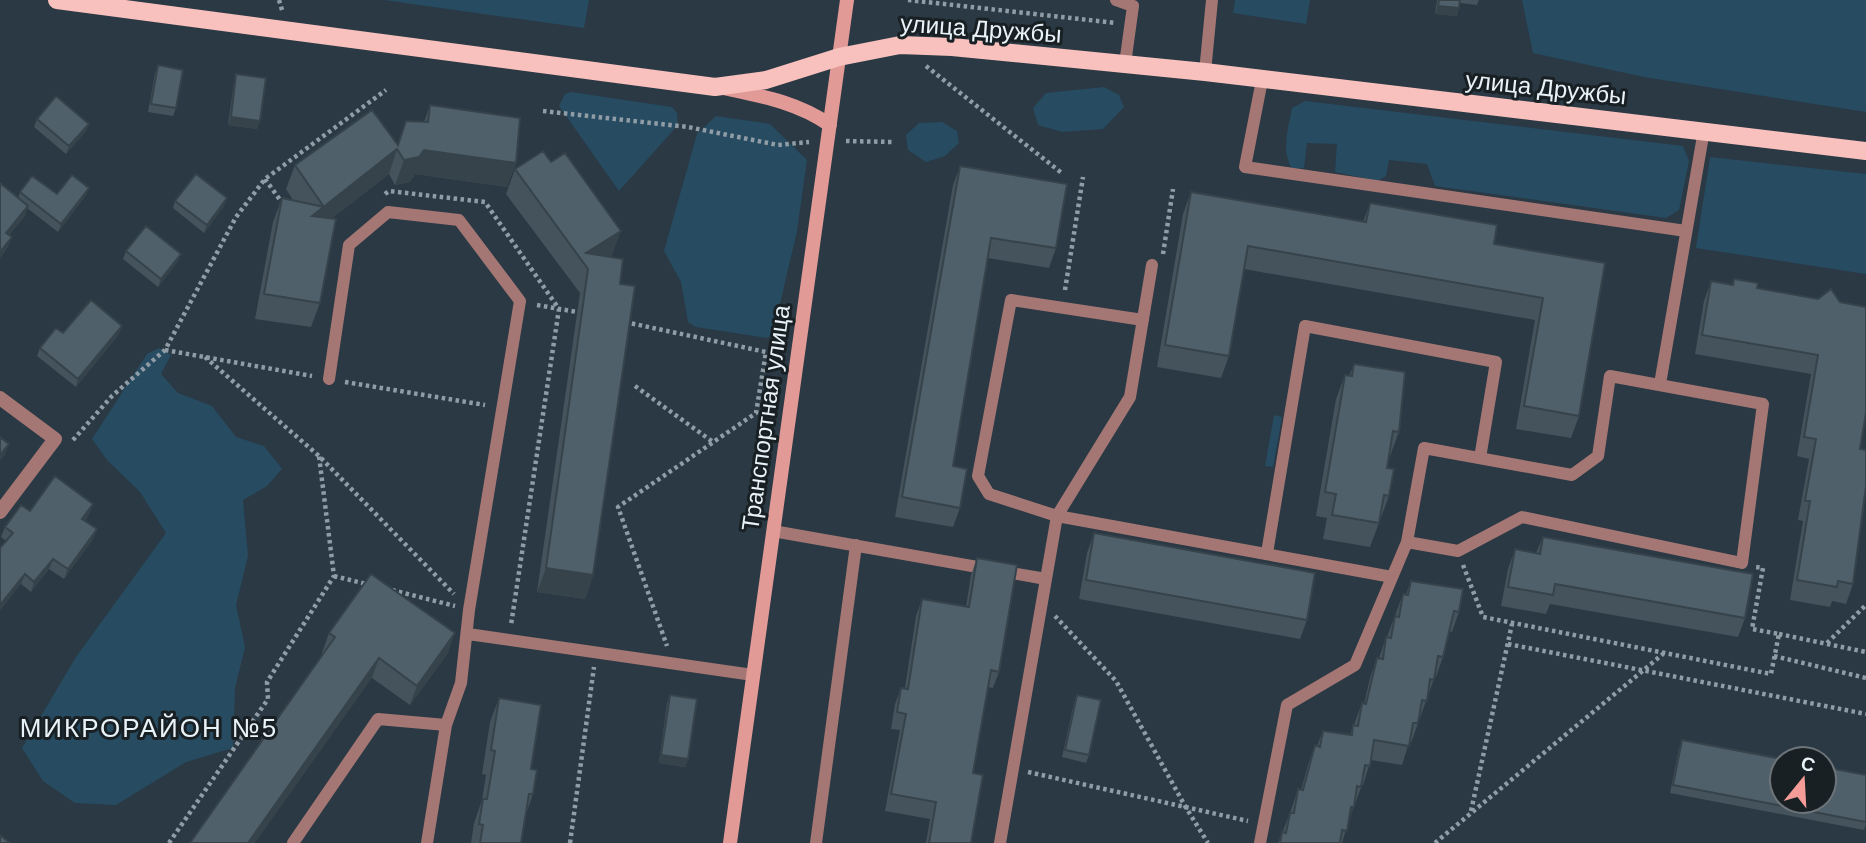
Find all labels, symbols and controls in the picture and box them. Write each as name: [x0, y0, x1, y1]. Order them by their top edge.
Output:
street label: улица Дружбы: [900, 9, 1063, 48]
street label: улица Дружбы: [1464, 66, 1628, 109]
street label: Транспортная улица: [736, 303, 795, 533]
district label: МИКРОРАЙОН №5: [20, 713, 278, 743]
north arrow: [1768, 745, 1838, 815]
text: С: [1798, 752, 1818, 776]

